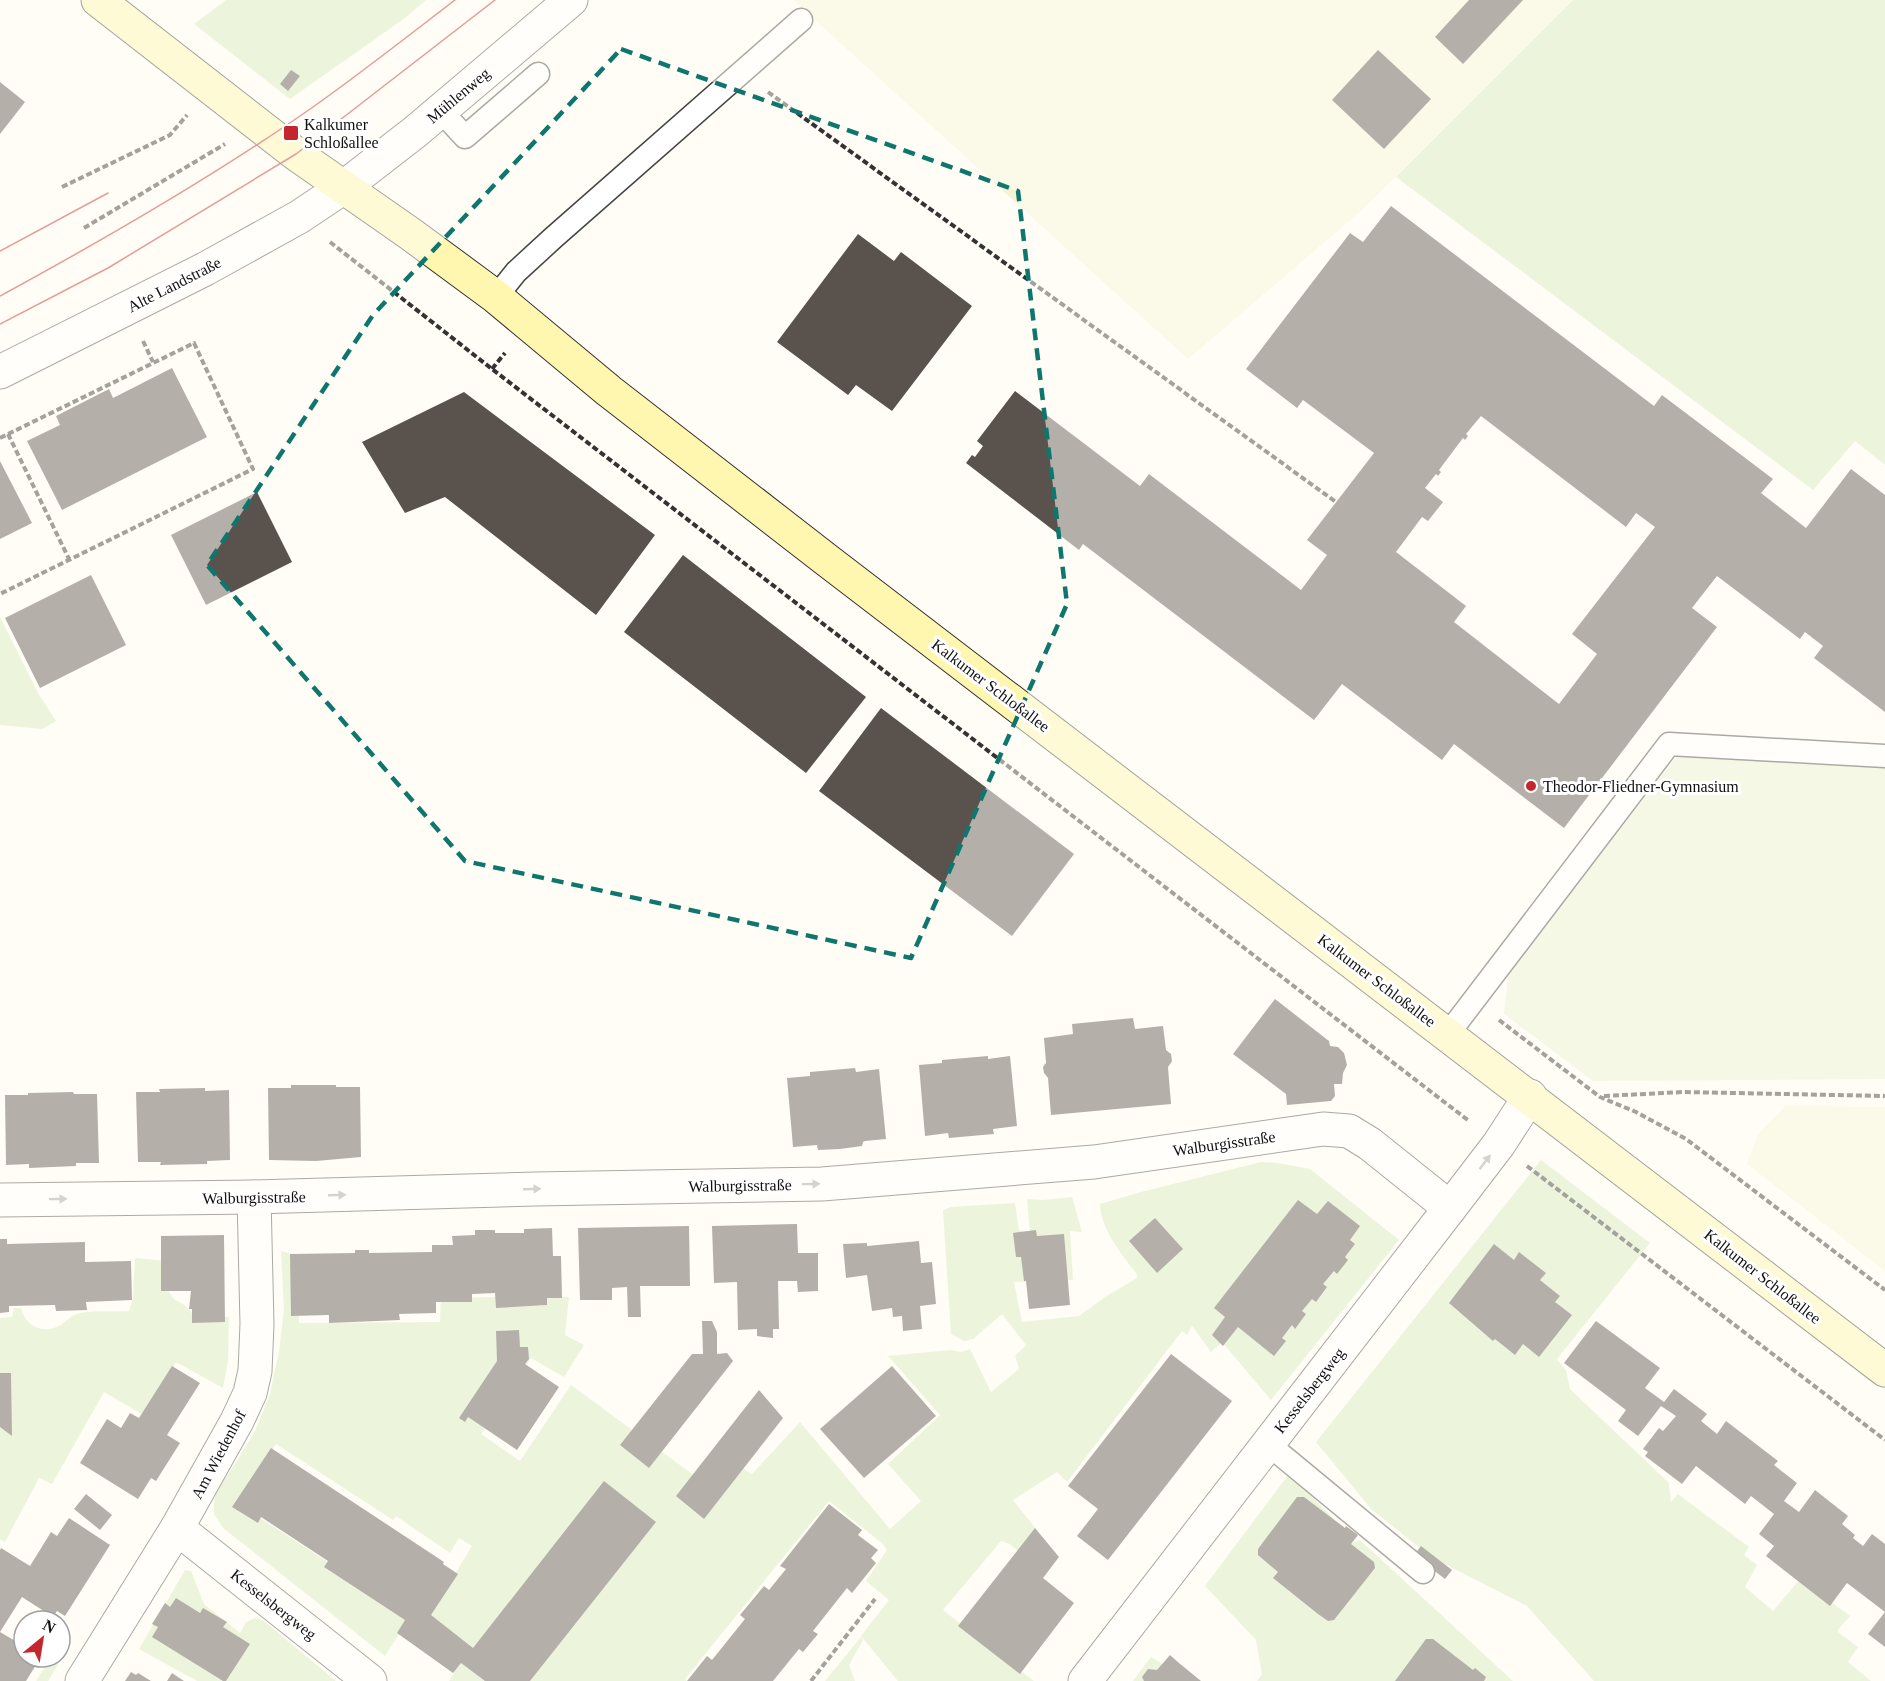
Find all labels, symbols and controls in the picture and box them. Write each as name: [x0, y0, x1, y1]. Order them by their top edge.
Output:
street label: Mühlenweg: [424, 64, 494, 127]
place label: Kalkumer Schloßallee: [304, 116, 379, 151]
marker: Kalkumer Schloßallee: [282, 124, 300, 142]
street label: Alte Landstraße: [125, 254, 224, 315]
street label: Kalkumer Schloßallee: [929, 636, 1053, 735]
place label: Theodor-Fliedner-Gymnasium: [1543, 778, 1739, 796]
marker: Theodor-Fliedner-Gymnasium: [1524, 779, 1538, 793]
street label: Kalkumer Schloßallee: [1315, 931, 1439, 1030]
street label: Walburgisstraße: [1172, 1128, 1277, 1160]
one-way arrow: [1479, 1154, 1491, 1169]
street label: Walburgisstraße: [688, 1176, 792, 1196]
one-way arrow: [802, 1179, 821, 1189]
one-way arrow: [523, 1184, 542, 1194]
street label: Walburgisstraße: [202, 1188, 306, 1208]
one-way arrow: [328, 1190, 347, 1199]
one-way arrow: [49, 1194, 68, 1204]
street label: Kalkumer Schloßallee: [1701, 1226, 1824, 1327]
street label: Kesselsbergweg: [1271, 1344, 1349, 1437]
street label: Am Wiedenhof: [188, 1406, 249, 1502]
street label: Kesselsbergweg: [227, 1566, 320, 1644]
north arrow: [12, 1609, 72, 1669]
text: N: [40, 1616, 59, 1637]

